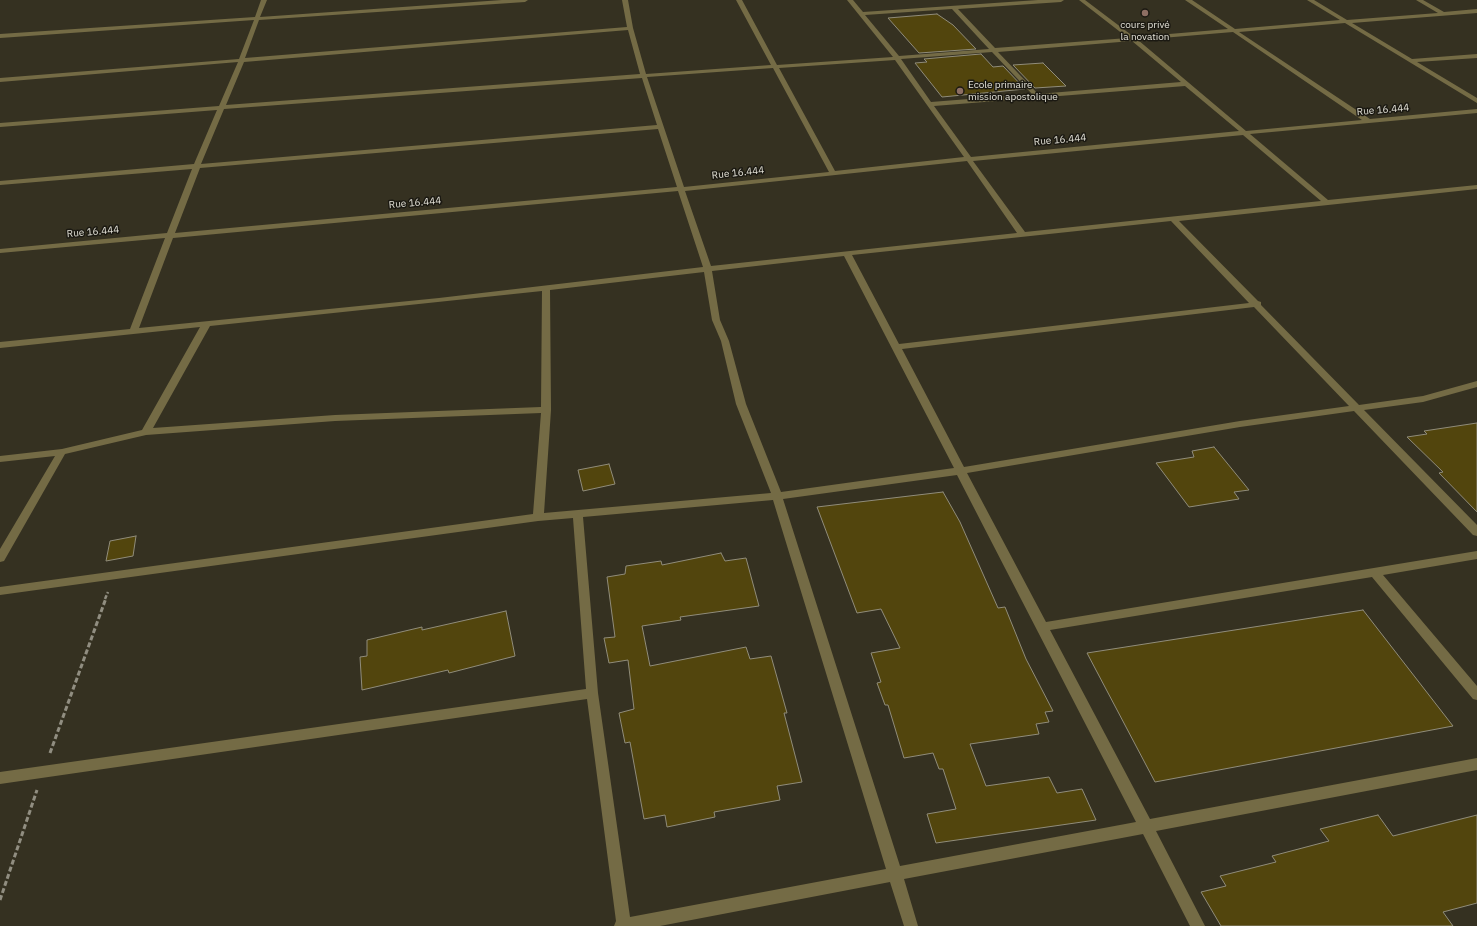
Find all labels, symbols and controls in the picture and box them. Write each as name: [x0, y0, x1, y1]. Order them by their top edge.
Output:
marker: cours privé la novation: [1140, 8, 1150, 18]
place label: cours privé la novation: [1120, 19, 1170, 42]
place label: Ecole primaire mission apostolique: [968, 79, 1058, 102]
marker: Ecole primaire mission apostolique: [955, 86, 965, 96]
street label: Rue 16.444: [1356, 102, 1410, 118]
street label: Rue 16.444: [1033, 132, 1087, 148]
street label: Rue 16.444: [711, 164, 765, 182]
street label: Rue 16.444: [388, 195, 442, 211]
street label: Rue 16.444: [66, 224, 120, 240]

